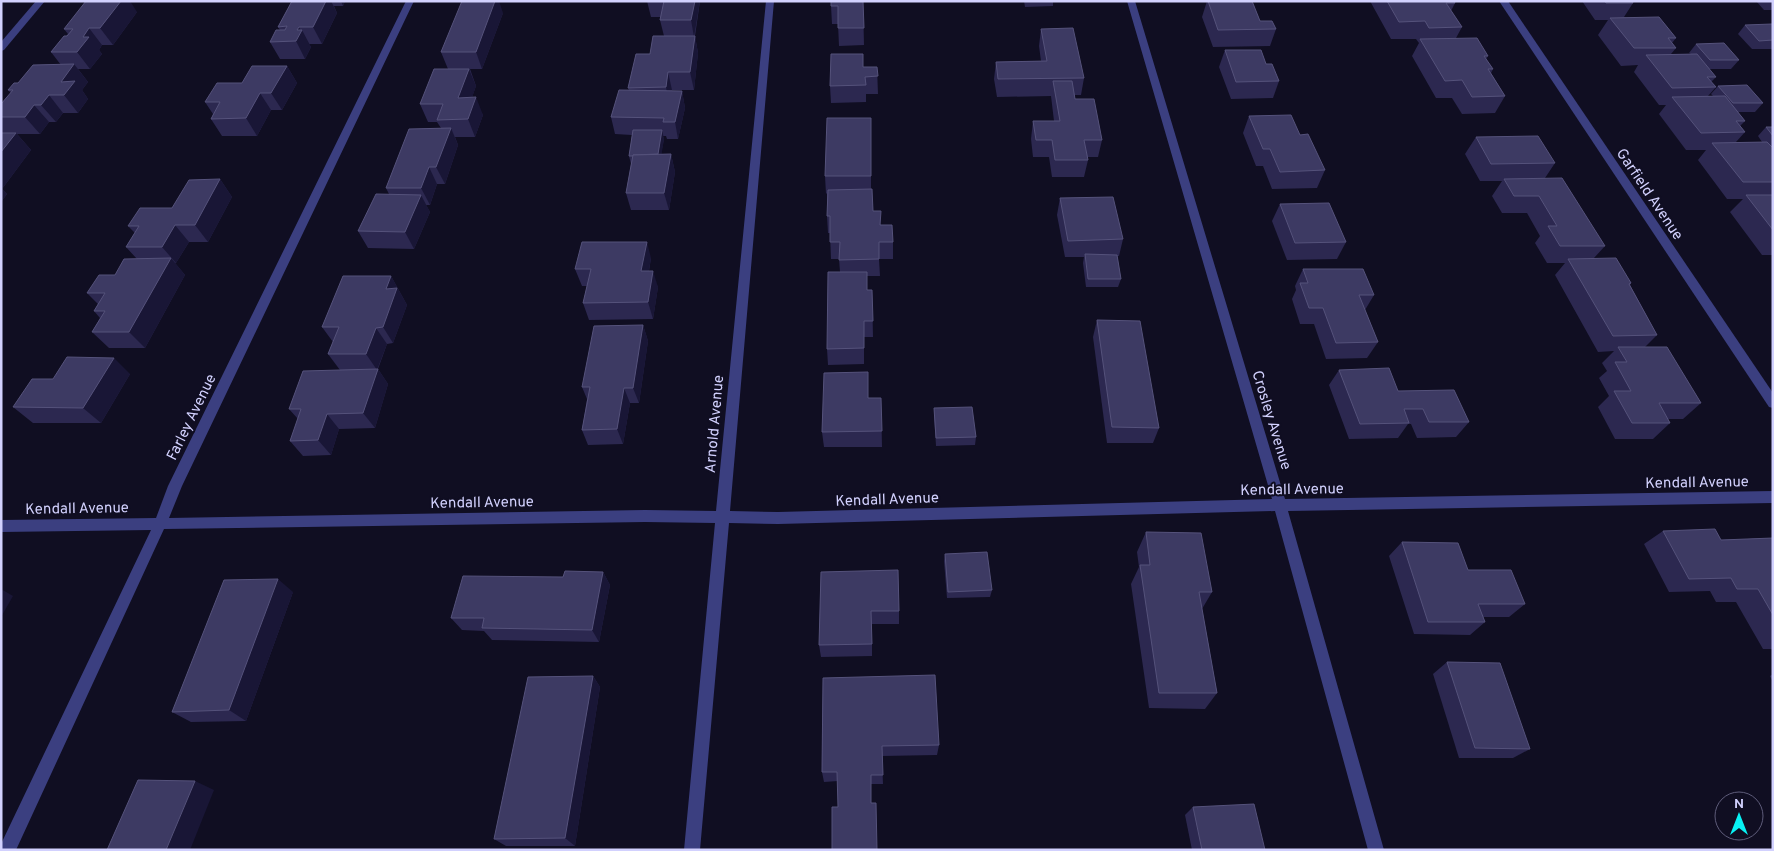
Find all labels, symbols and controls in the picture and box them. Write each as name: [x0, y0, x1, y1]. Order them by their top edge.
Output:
street label: Garfield Avenue: [1611, 145, 1686, 244]
street label: Crosley Avenue: [1246, 368, 1295, 473]
street label: Farley Avenue: [163, 371, 221, 464]
street label: Arnold Avenue: [702, 374, 729, 474]
street label: Kendall Avenue: [1645, 473, 1749, 494]
street label: Kendall Avenue: [1240, 480, 1344, 501]
street label: Kendall Avenue: [835, 489, 939, 512]
street label: Kendall Avenue: [430, 493, 534, 514]
street label: Kendall Avenue: [25, 499, 129, 520]
north arrow: [1714, 791, 1764, 841]
text: N: [1734, 796, 1744, 813]

